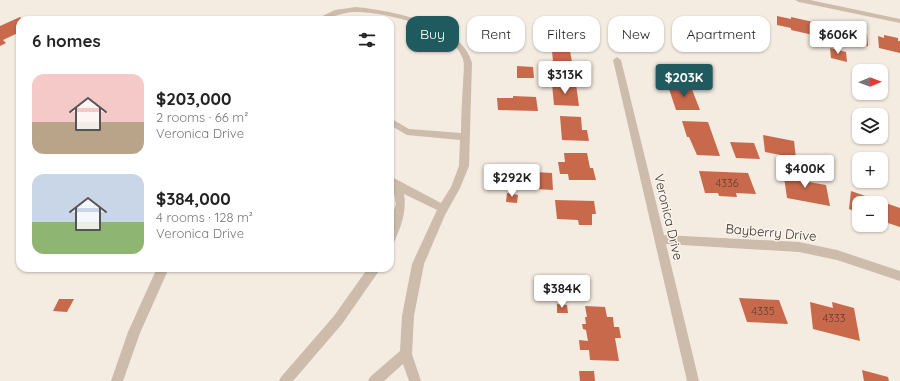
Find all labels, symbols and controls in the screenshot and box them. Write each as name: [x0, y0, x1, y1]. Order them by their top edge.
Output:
chip: Buy: [406, 16, 459, 52]
chip: Rent: [467, 16, 525, 52]
chip: Filters: [533, 16, 600, 52]
chip: New: [608, 16, 664, 52]
chip: Apartment: [672, 16, 770, 52]
pin: $606K: [810, 21, 866, 55]
text: $606K: [819, 26, 857, 42]
icon: filters: [356, 29, 378, 51]
text: 6 homes: [32, 30, 101, 51]
pin: $313K: [537, 61, 593, 95]
pin: $203K: [656, 64, 712, 98]
north arrow: [852, 64, 888, 100]
map controls: [852, 64, 888, 232]
text: $313K: [547, 66, 583, 82]
text: $203K: [665, 69, 703, 85]
text: $203,000: [156, 88, 231, 109]
icon: home: [64, 90, 112, 138]
button: layers: [852, 108, 888, 144]
text: 2 rooms · 66 m²: [156, 109, 248, 125]
text: Veronica Drive: [156, 125, 244, 141]
button: +: [852, 152, 888, 188]
pin: $400K: [777, 155, 833, 189]
text: $400K: [785, 160, 825, 176]
pin: $292K: [484, 164, 540, 198]
text: $292K: [493, 169, 531, 185]
street label: Veronica Drive: [651, 172, 687, 262]
house number: 4336: [715, 176, 739, 190]
text: $384,000: [156, 188, 231, 209]
icon: home: [64, 190, 112, 238]
button: −: [852, 196, 888, 232]
text: 4 rooms · 128 m²: [156, 209, 253, 225]
street label: Bayberry Drive: [725, 220, 817, 244]
text: Veronica Drive: [156, 225, 244, 241]
pin: $384K: [534, 275, 590, 309]
text: $384K: [543, 280, 581, 296]
house number: 4335: [751, 304, 775, 318]
house number: 4333: [822, 311, 846, 325]

